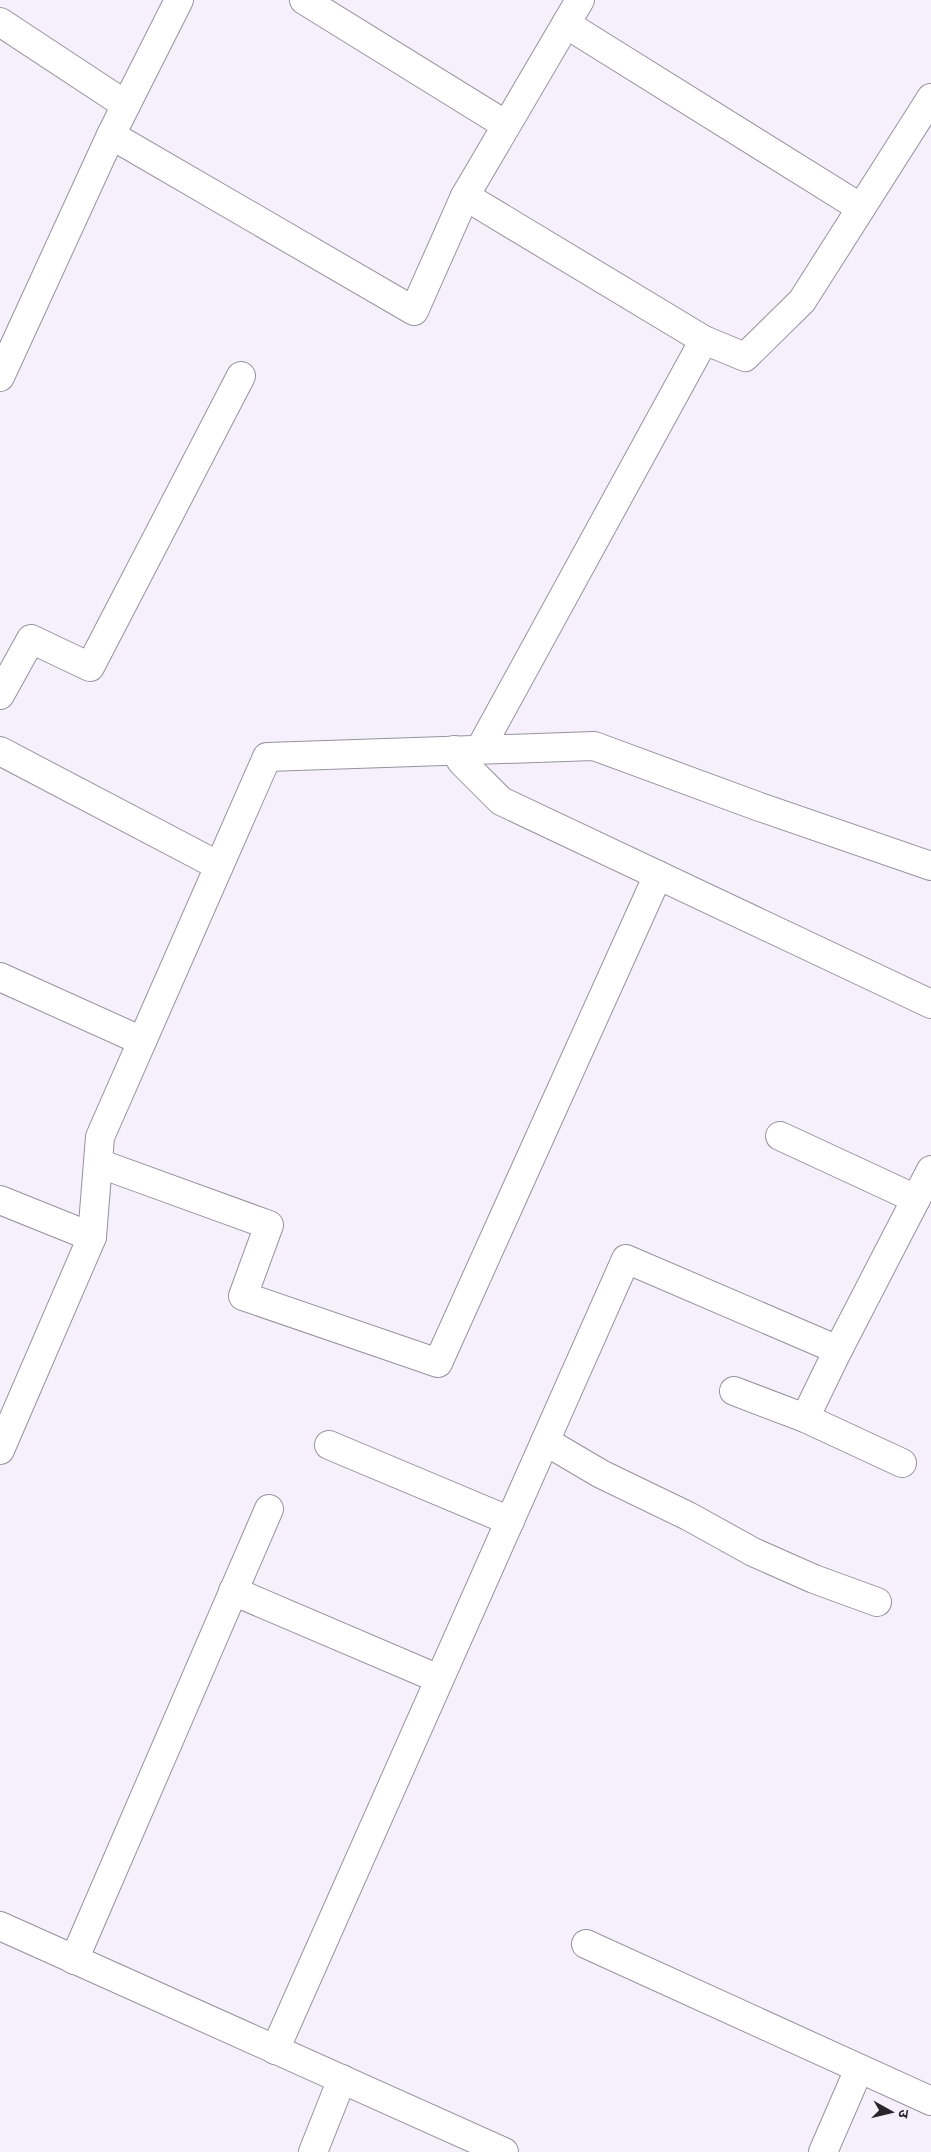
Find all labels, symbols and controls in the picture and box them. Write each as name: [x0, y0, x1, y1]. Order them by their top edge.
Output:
north arrow: [866, 2087, 916, 2137]
text: उ: [893, 2108, 914, 2120]

